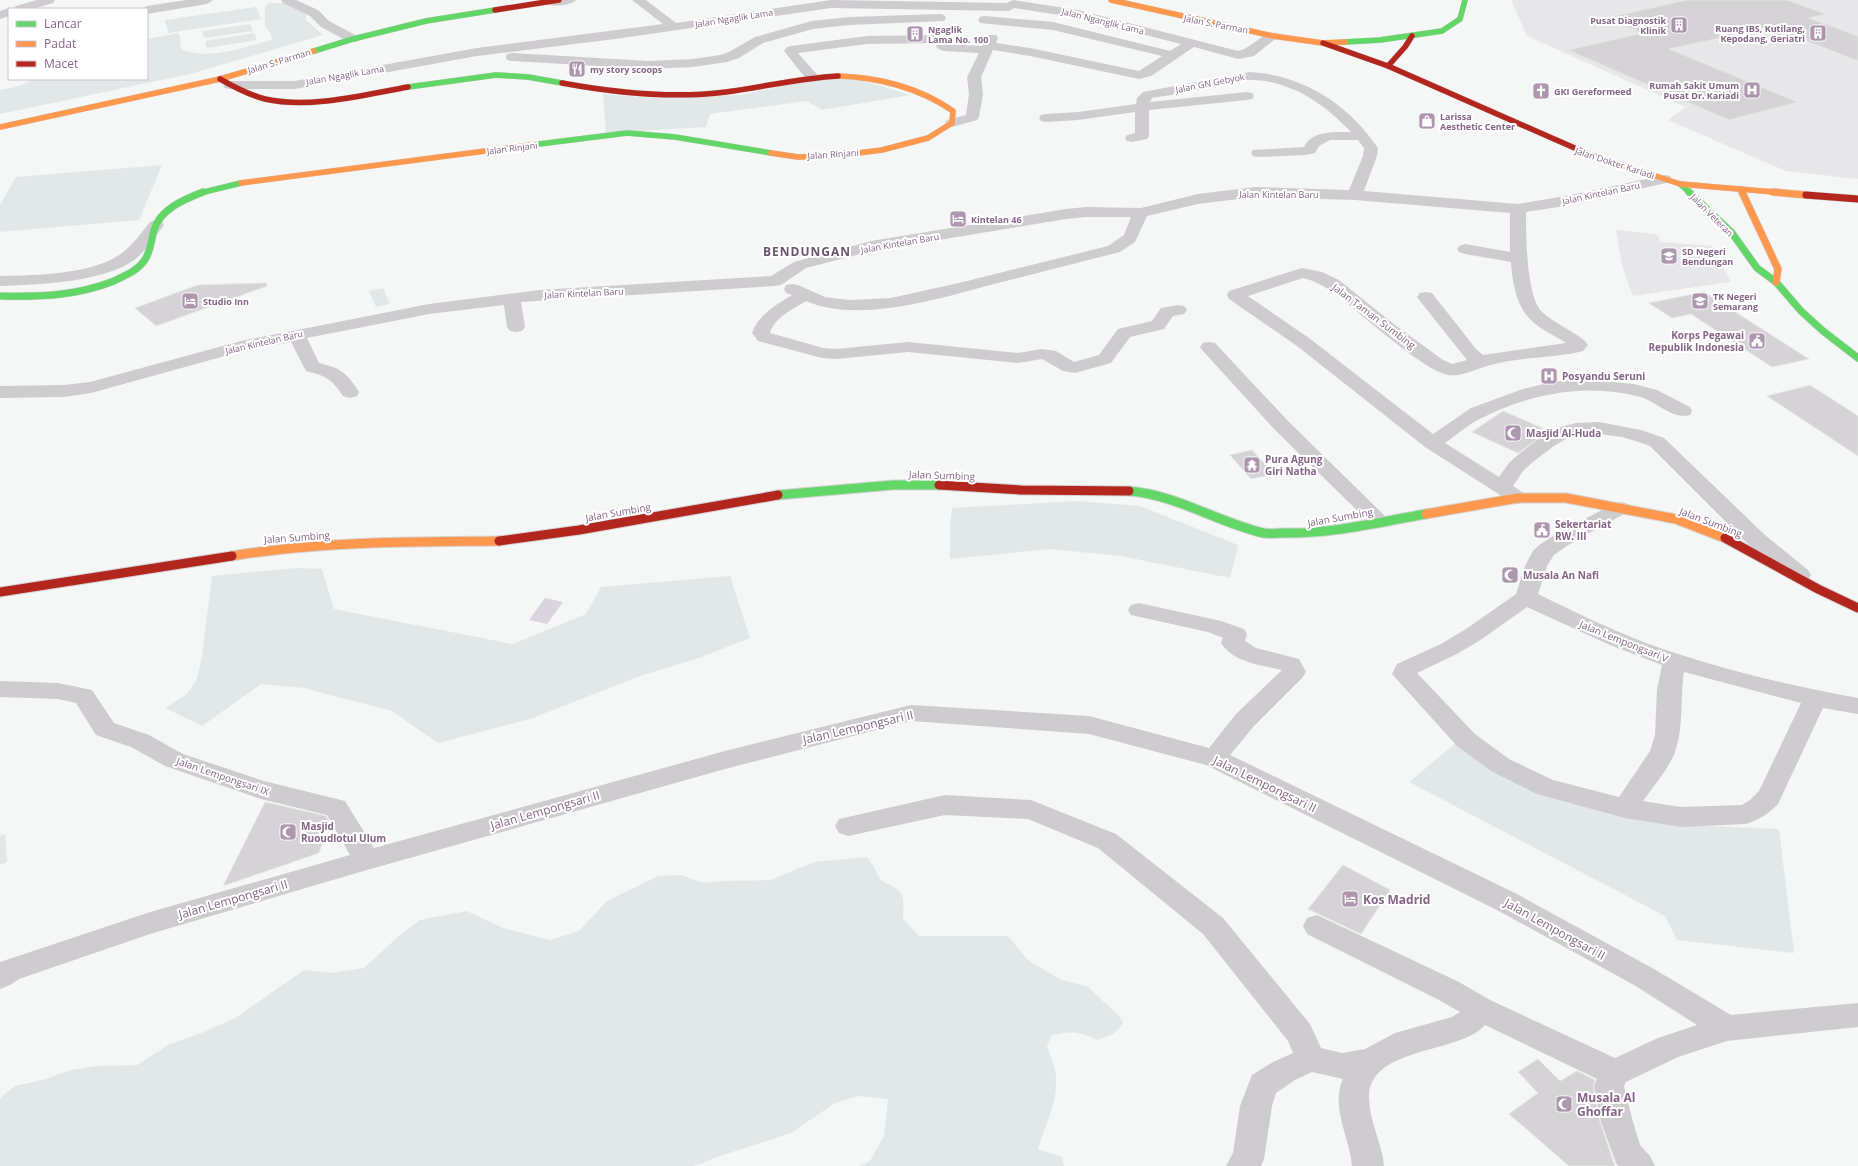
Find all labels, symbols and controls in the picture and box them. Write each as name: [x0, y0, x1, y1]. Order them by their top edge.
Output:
street label: Jalan Nganglik Lama: [1060, 4, 1145, 37]
street label: Jalan Ngaglik Lama: [693, 5, 774, 31]
legend: [8, 8, 148, 80]
street label: Jalan S. Parman: [1182, 11, 1249, 37]
place label: Pusat Diagnostik Klinik: [1590, 14, 1666, 37]
text: Lancar: [44, 15, 82, 32]
building icon: Pusat Diagnostik Klinik: [1669, 15, 1689, 35]
place label: Ruang IBS, Kutilang, Kepodang, Geriatri: [1715, 22, 1805, 45]
place label: Ngaglik Lama No. 100: [928, 23, 988, 46]
building icon: Ruang IBS, Kutilang, Kepodang, Geriatri: [1808, 23, 1828, 43]
building icon: Ngaglik Lama No. 100: [905, 24, 925, 44]
text: Padat: [44, 35, 76, 52]
street label: Jalan S. Parman: [245, 45, 312, 77]
text: Macet: [44, 55, 78, 72]
restaurant icon: my story scoops: [567, 59, 587, 79]
street label: Jalan Ngaglik Lama: [304, 62, 385, 88]
place label: my story scoops: [590, 63, 663, 76]
street label: Jalan GN Gebyok: [1173, 70, 1246, 96]
place label: Rumah Sakit Umum Pusat Dr. Kariadi: [1649, 79, 1739, 102]
hospital icon: Rumah Sakit Umum Pusat Dr. Kariadi: [1742, 80, 1762, 100]
church icon: GKI Gereformeed: [1531, 81, 1551, 101]
place label: GKI Gereformeed: [1554, 85, 1631, 98]
place label: Larissa Aesthetic Center: [1440, 110, 1515, 133]
shop icon: Larissa Aesthetic Center: [1417, 111, 1437, 131]
street label: Jalan Rinjani: [485, 138, 538, 158]
street label: Jalan Dokter Kariadi: [1573, 144, 1656, 182]
street label: Jalan Rinjani: [806, 146, 859, 162]
street label: Jalan Kintelan Baru: [1560, 178, 1641, 208]
street label: Jalan Kintelan Baru: [1238, 188, 1319, 201]
street label: Jalan Veteran: [1687, 190, 1736, 239]
hotel icon: Kintelan 46: [948, 209, 968, 229]
place label: Kintelan 46: [971, 213, 1022, 226]
street label: Jalan Kintelan Baru: [859, 230, 940, 256]
district label: BENDUNGAN: [763, 243, 851, 260]
place label: SD Negeri Bendungan: [1682, 245, 1733, 268]
school or university icon: SD Negeri Bendungan: [1659, 246, 1679, 266]
street label: Jalan Taman Sumbing: [1329, 279, 1419, 352]
street label: Jalan Kintelan Baru: [543, 284, 624, 302]
place label: TK Negeri Semarang: [1713, 290, 1758, 313]
hotel icon: Studio Inn: [180, 291, 200, 311]
school or university icon: TK Negeri Semarang: [1690, 291, 1710, 311]
place label: Studio Inn: [203, 295, 249, 308]
street label: Jalan Kintelan Baru: [223, 327, 304, 357]
place label: Korps Pegawai Republik Indonesia: [1648, 328, 1744, 354]
public building icon: Korps Pegawai Republik Indonesia: [1747, 331, 1767, 351]
hospital icon: Posyandu Seruni: [1539, 366, 1559, 386]
place label: Posyandu Seruni: [1562, 369, 1645, 383]
mosque icon: Masjid Al-Huda: [1503, 423, 1523, 443]
place label: Masjid Al-Huda: [1526, 426, 1601, 440]
place label: Pura Agung Giri Natha: [1265, 452, 1323, 478]
temple icon: Pura Agung Giri Natha: [1242, 455, 1262, 475]
street label: Jalan Sumbing: [908, 467, 976, 483]
street label: Jalan Sumbing: [583, 499, 652, 525]
street label: Jalan Sumbing: [1677, 503, 1745, 541]
street label: Jalan Sumbing: [1305, 504, 1374, 530]
place label: Sekertariat RW. III: [1555, 517, 1612, 543]
public building icon: Sekertariat RW. III: [1532, 520, 1552, 540]
street label: Jalan Sumbing: [263, 528, 331, 546]
mosque icon: Musala An Nafi: [1500, 565, 1520, 585]
place label: Musala An Nafi: [1523, 568, 1599, 582]
street label: Jalan Lempongsari V: [1577, 616, 1670, 665]
street label: Jalan Lempongsari II: [800, 706, 915, 748]
street label: Jalan Lempongsari II: [1210, 751, 1319, 816]
street label: Jalan Lempongsari IX: [174, 753, 271, 798]
street label: Jalan Lempongsari II: [487, 786, 602, 834]
place label: Masjid Ruoudlotul Ulum: [301, 819, 386, 845]
mosque icon: Masjid Ruoudlotul Ulum: [278, 822, 298, 842]
street label: Jalan Lempongsari II: [175, 875, 290, 923]
hotel icon: Kos Madrid: [1340, 889, 1360, 909]
place label: Kos Madrid: [1363, 891, 1430, 908]
street label: Jalan Lempongsari II: [1501, 894, 1608, 964]
place label: Musala Al Ghoffar: [1577, 1089, 1635, 1120]
mosque icon: Musala Al Ghoffar: [1554, 1094, 1574, 1114]

